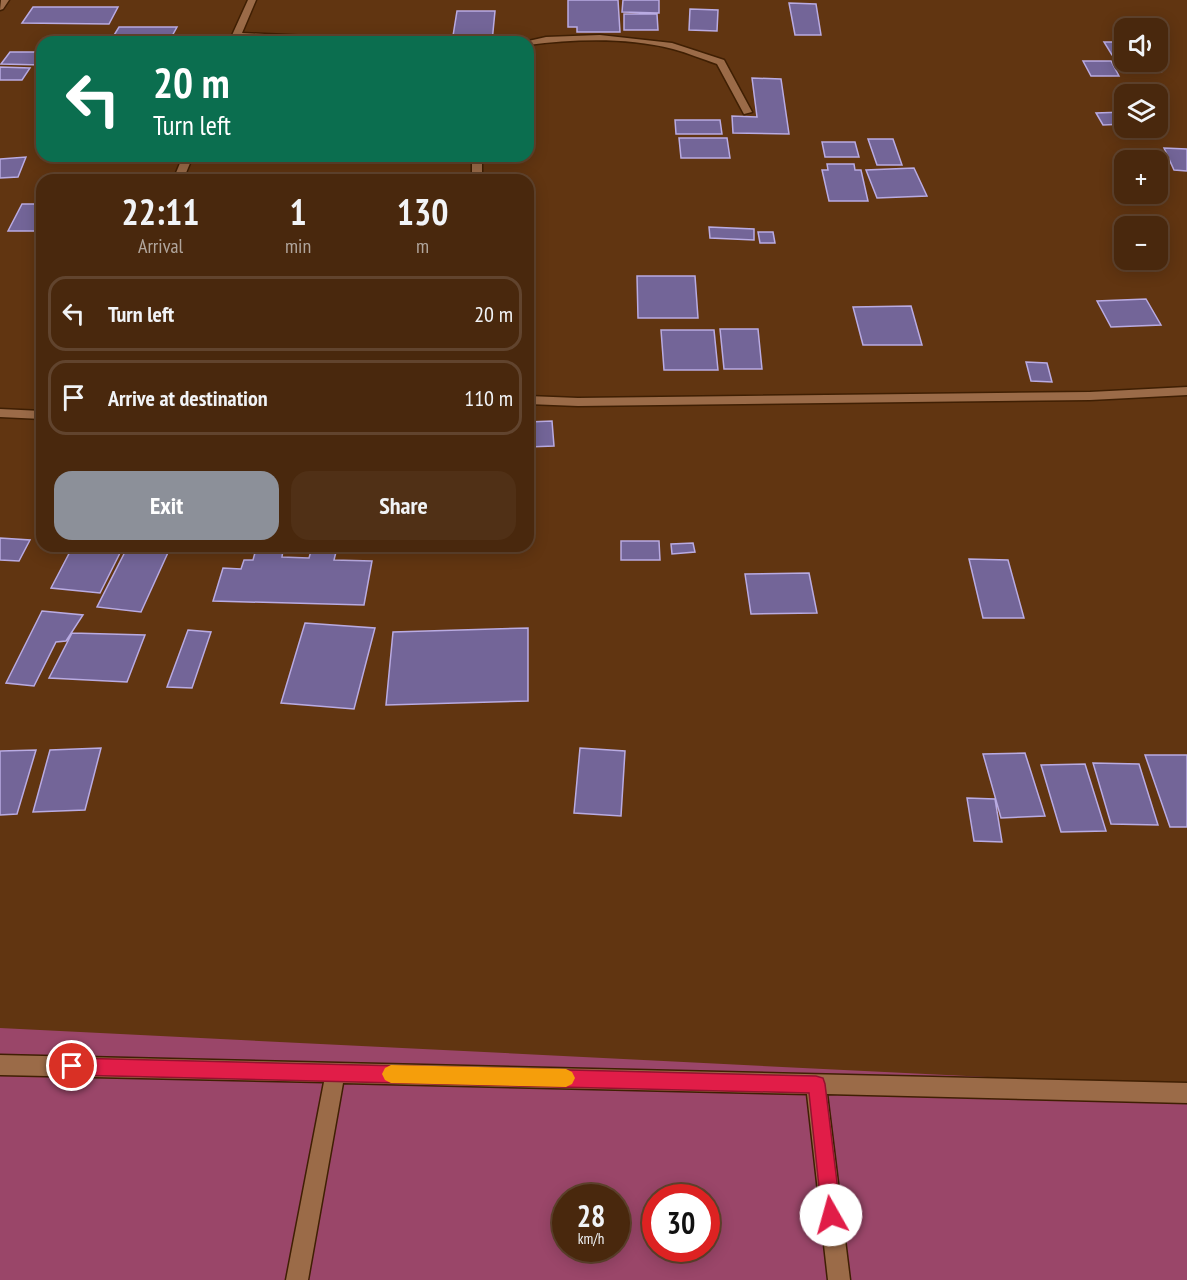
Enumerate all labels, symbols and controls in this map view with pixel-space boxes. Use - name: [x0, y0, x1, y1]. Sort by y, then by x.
- map controls: [1114, 18, 1168, 270]
- button: sound: [1114, 18, 1168, 72]
- text: 20 m: [153, 55, 230, 110]
- icon: left: [54, 60, 132, 138]
- button: layers: [1114, 84, 1168, 138]
- text: Turn left: [153, 108, 231, 142]
- button: +: [1114, 150, 1168, 204]
- text: 22:11: [122, 188, 199, 235]
- text: 1: [289, 188, 307, 235]
- text: 130: [397, 188, 448, 235]
- button: −: [1114, 216, 1168, 270]
- text: Arrival: [138, 233, 183, 259]
- text: min: [285, 233, 311, 259]
- text: m: [416, 233, 429, 259]
- icon: left: [57, 297, 90, 330]
- text: Turn left: [108, 300, 174, 328]
- text: 20 m: [474, 300, 513, 328]
- icon: arrive: [57, 381, 90, 414]
- text: Arrive at destination: [108, 384, 268, 412]
- text: 110 m: [464, 384, 513, 412]
- button: Exit: [54, 471, 279, 540]
- button: Share: [291, 471, 516, 540]
- pin: [46, 1040, 97, 1091]
- icon: arrive: [55, 1049, 88, 1082]
- position arrow: [799, 1183, 863, 1247]
- speed limit sign: 30: [642, 1184, 720, 1262]
- text: 28: [577, 1196, 605, 1235]
- text: km/h: [578, 1229, 604, 1248]

